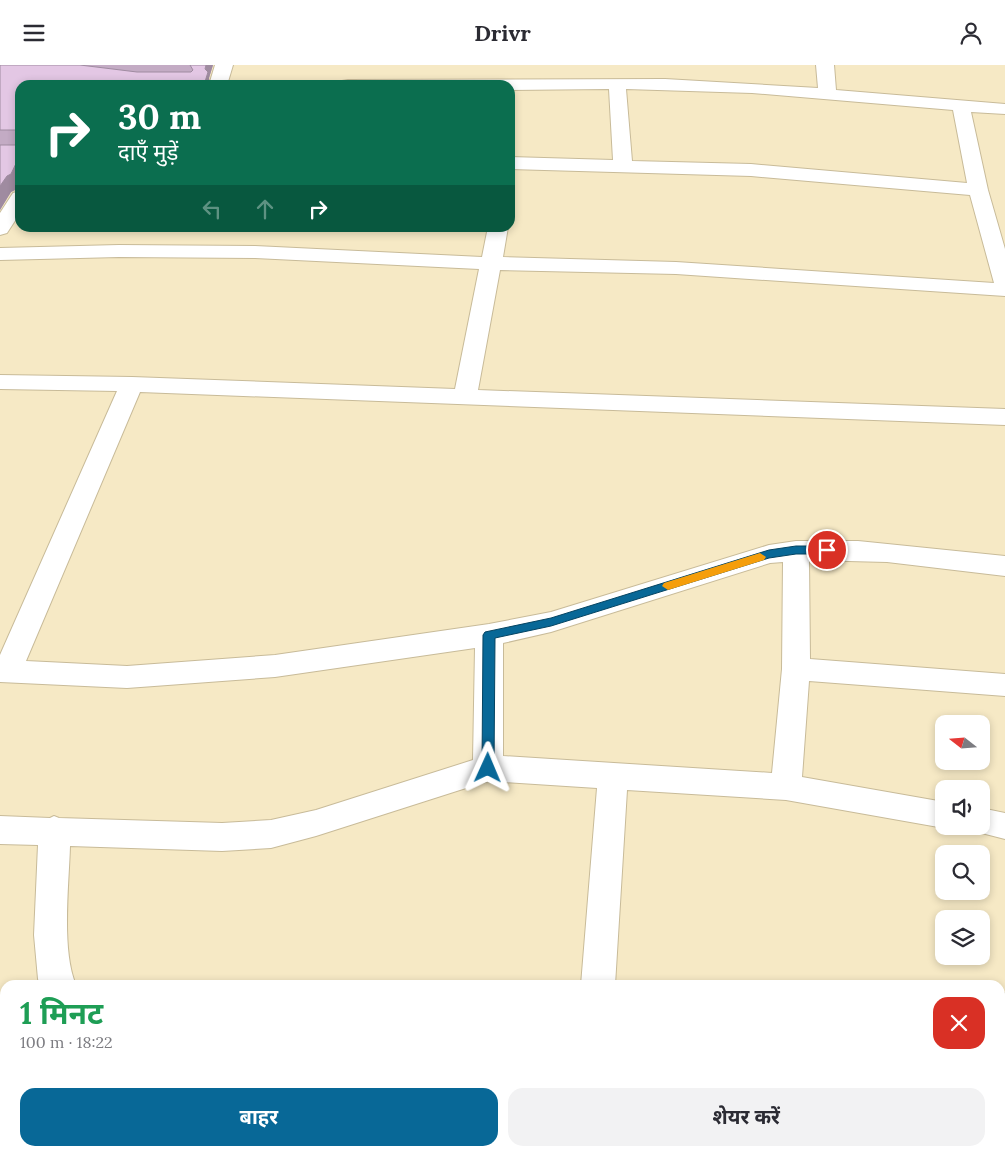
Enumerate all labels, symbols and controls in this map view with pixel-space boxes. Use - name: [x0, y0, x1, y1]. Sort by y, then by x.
- icon: menu: [20, 19, 48, 47]
- text: Drivr: [474, 19, 531, 47]
- icon: person: [957, 19, 985, 47]
- text: 30 m: [118, 94, 201, 139]
- icon: right: [35, 100, 100, 165]
- text: दाएँ मुड़ें: [118, 138, 178, 166]
- icon: left: [198, 195, 226, 223]
- icon: ahead: [251, 195, 279, 223]
- icon: right: [304, 195, 332, 223]
- pin: [806, 529, 848, 571]
- icon: arrive: [813, 536, 841, 564]
- north arrow: [935, 715, 990, 770]
- map controls: [935, 715, 990, 965]
- position arrow: [461, 741, 513, 793]
- button: sound: [935, 780, 990, 835]
- button: search: [935, 845, 990, 900]
- button: layers: [935, 910, 990, 965]
- text: 1 मिनट: [20, 994, 103, 1032]
- button: close: [933, 997, 985, 1049]
- text: 100 m · 18:22: [20, 1032, 113, 1052]
- button: बाहर: [20, 1088, 498, 1146]
- button: शेयर करें: [508, 1088, 985, 1146]

